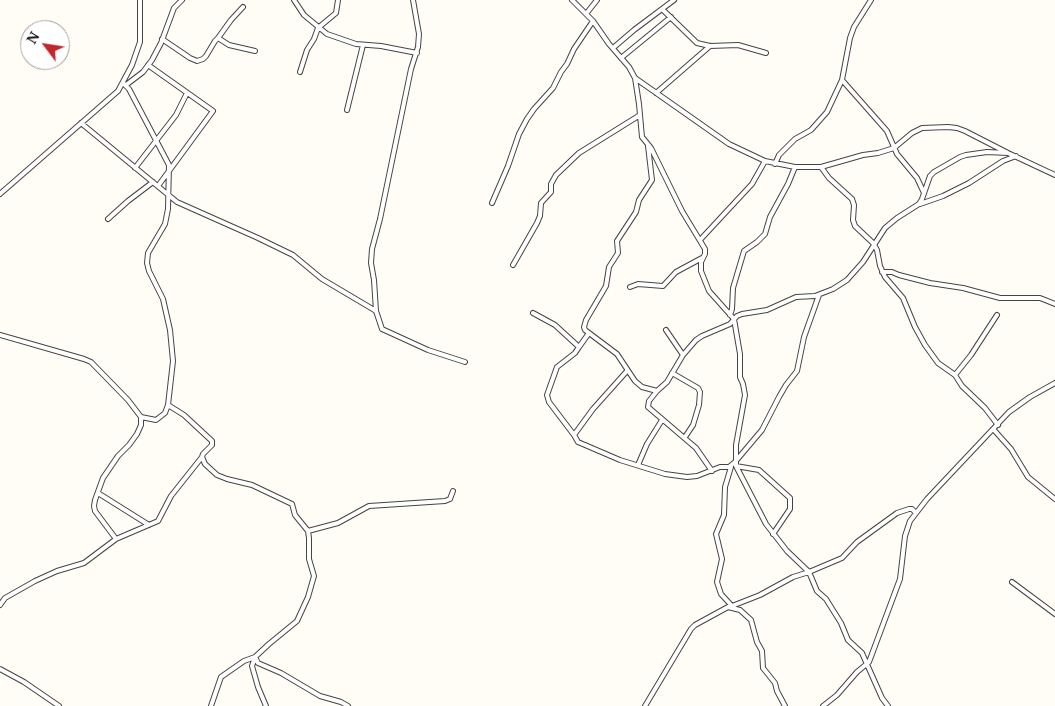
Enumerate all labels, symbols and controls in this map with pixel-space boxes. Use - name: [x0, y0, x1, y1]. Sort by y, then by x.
- north arrow: [20, 20, 70, 70]
- text: N: [22, 28, 44, 47]

